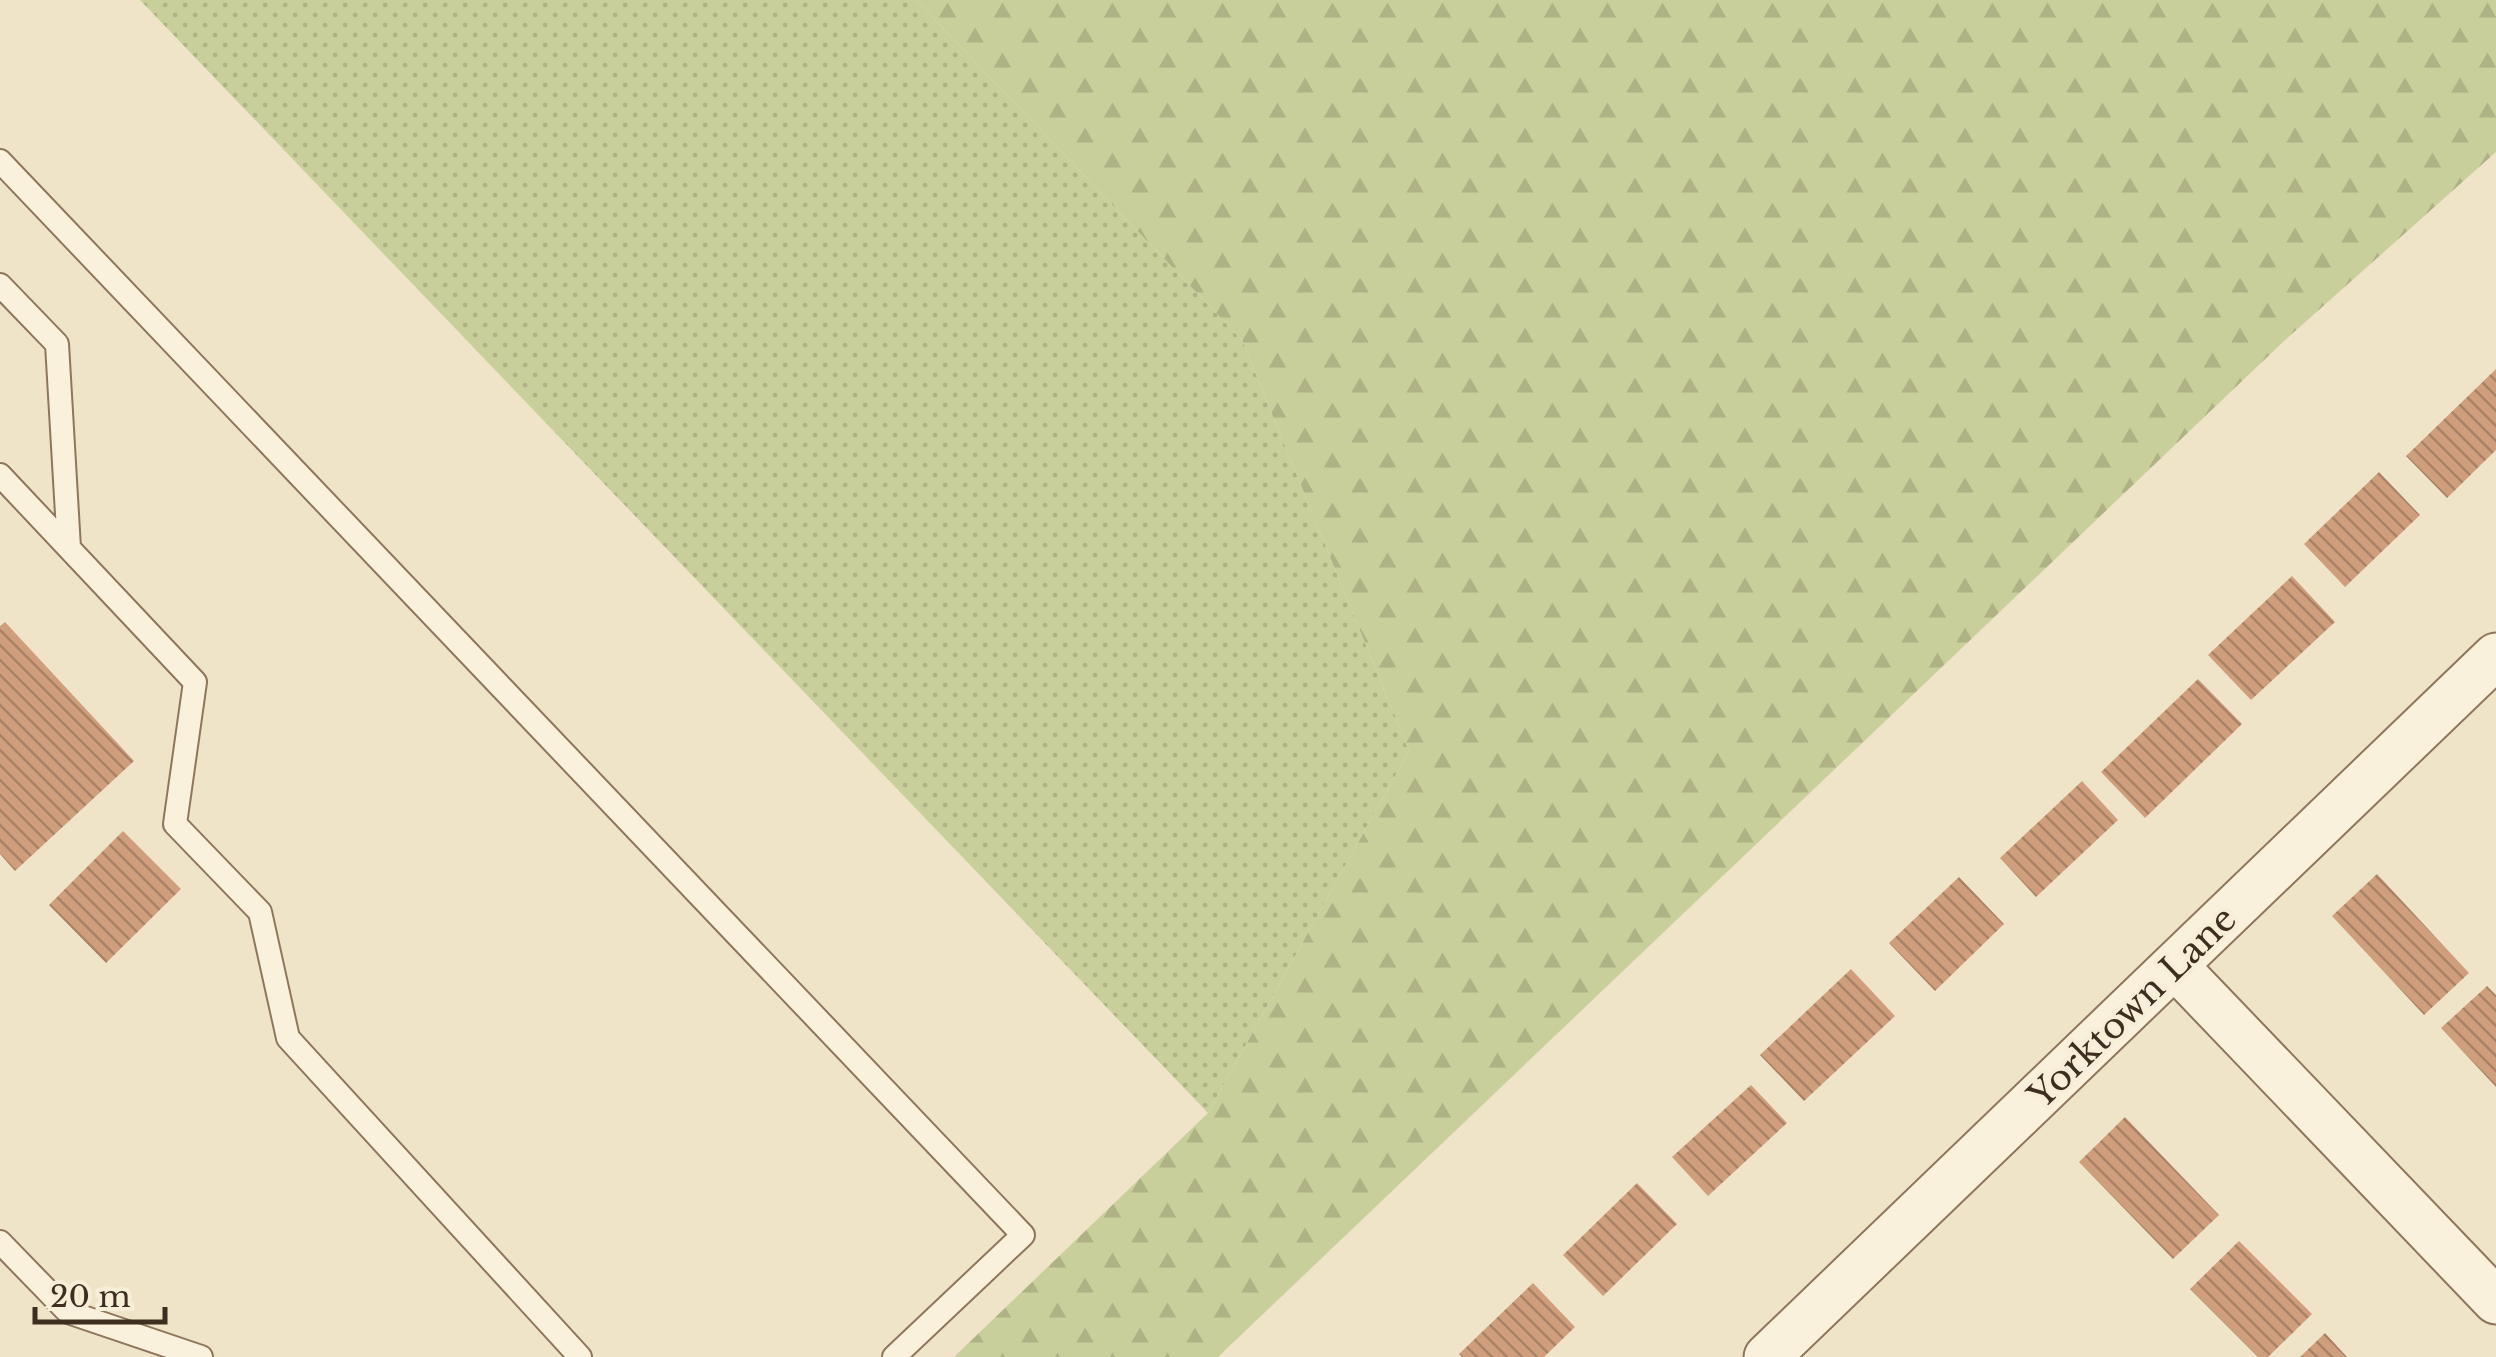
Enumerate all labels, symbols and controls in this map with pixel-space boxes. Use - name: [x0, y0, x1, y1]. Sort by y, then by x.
- street label: Yorktown Lane: [2019, 897, 2245, 1118]
- scale bar: [35, 1262, 165, 1324]
- text: 20 m: [50, 1278, 131, 1315]

